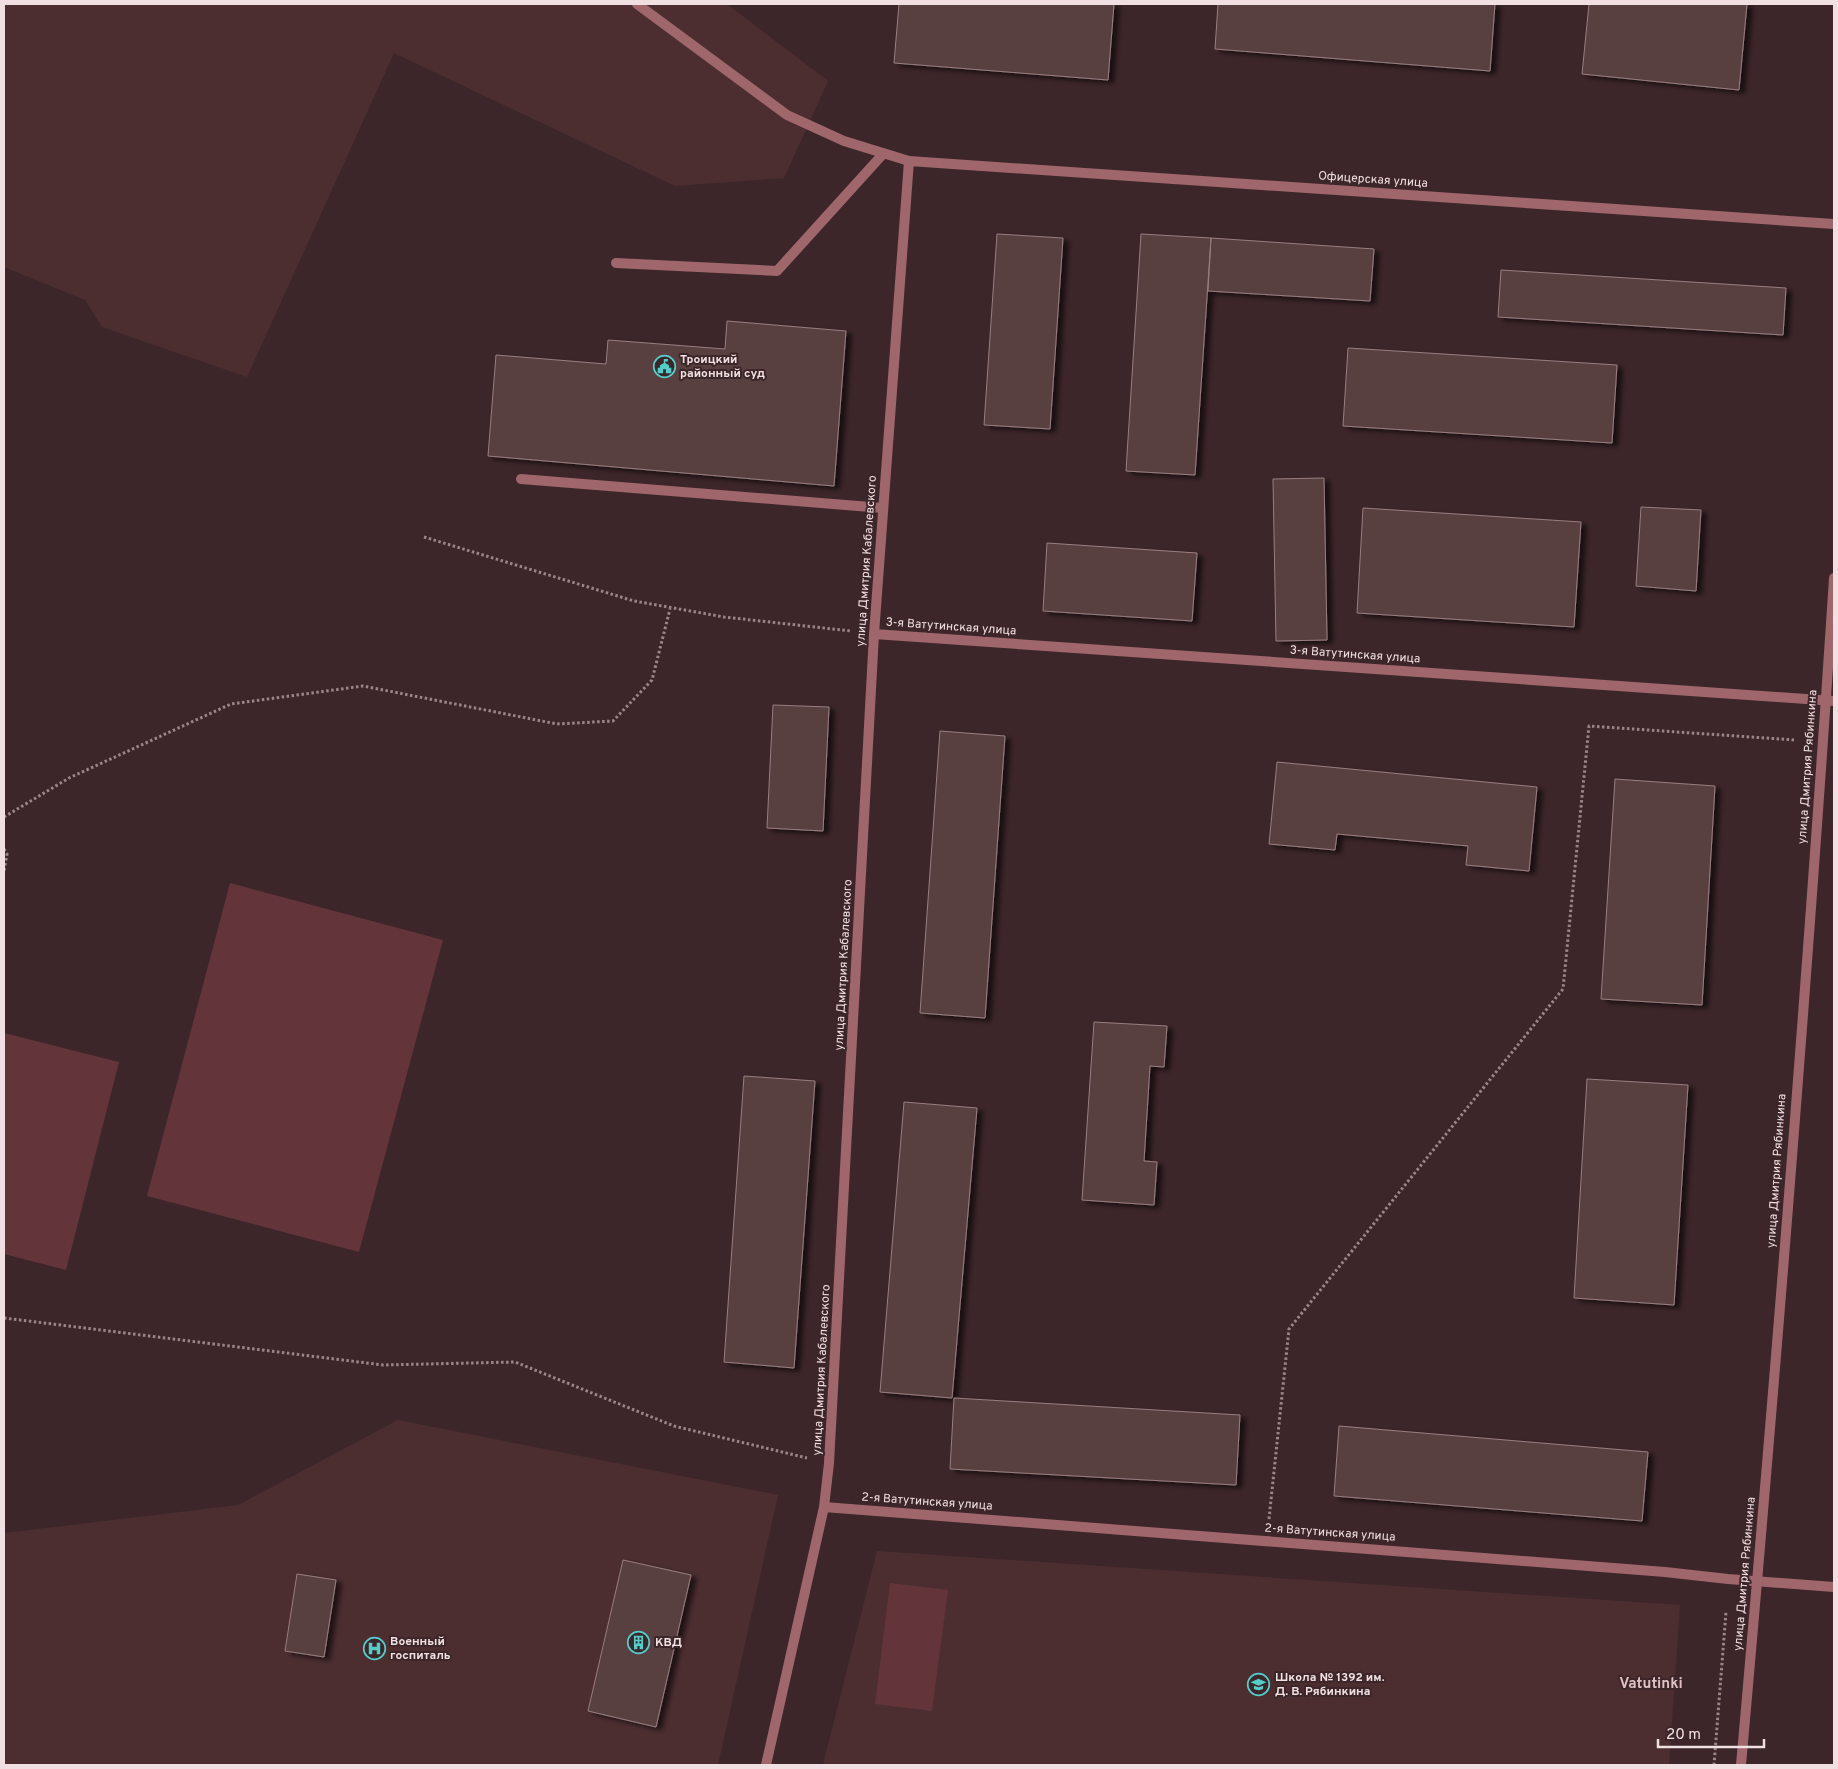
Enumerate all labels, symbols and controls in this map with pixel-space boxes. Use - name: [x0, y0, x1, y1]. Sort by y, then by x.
- street label: Офицерская улица: [1318, 168, 1428, 192]
- place label: Троицкий районный суд: [680, 352, 765, 382]
- public building icon: Троицкий районный суд: [652, 355, 676, 379]
- street label: улица Дмитрия Кабалевского: [853, 475, 881, 647]
- street label: 3-я Ватутинская улица: [885, 614, 1017, 640]
- street label: 3-я Ватутинская улица: [1289, 642, 1421, 668]
- street label: улица Дмитрия Рябинкина: [1795, 689, 1821, 845]
- street label: улица Дмитрия Кабалевского: [832, 879, 856, 1051]
- street label: улица Дмитрия Рябинкина: [1764, 1093, 1790, 1249]
- street label: улица Дмитрия Кабалевского: [810, 1284, 834, 1456]
- street label: 2-я Ватутинская улица: [861, 1489, 993, 1515]
- street label: улица Дмитрия Рябинкина: [1730, 1496, 1760, 1652]
- street label: 2-я Ватутинская улица: [1264, 1520, 1396, 1546]
- building icon: КВД: [627, 1631, 651, 1655]
- place label: Военный госпиталь: [390, 1634, 451, 1664]
- place label: КВД: [655, 1635, 682, 1651]
- hospital icon: Военный госпиталь: [362, 1637, 386, 1661]
- place label: Школа № 1392 им. Д. В. Рябинкина: [1275, 1670, 1385, 1700]
- school or university icon: Школа № 1392 им. Д. В. Рябинкина: [1247, 1673, 1271, 1697]
- district label: Vatutinki: [1619, 1675, 1683, 1694]
- scale bar: [1658, 1716, 1764, 1748]
- text: 20 m: [1666, 1726, 1701, 1745]

